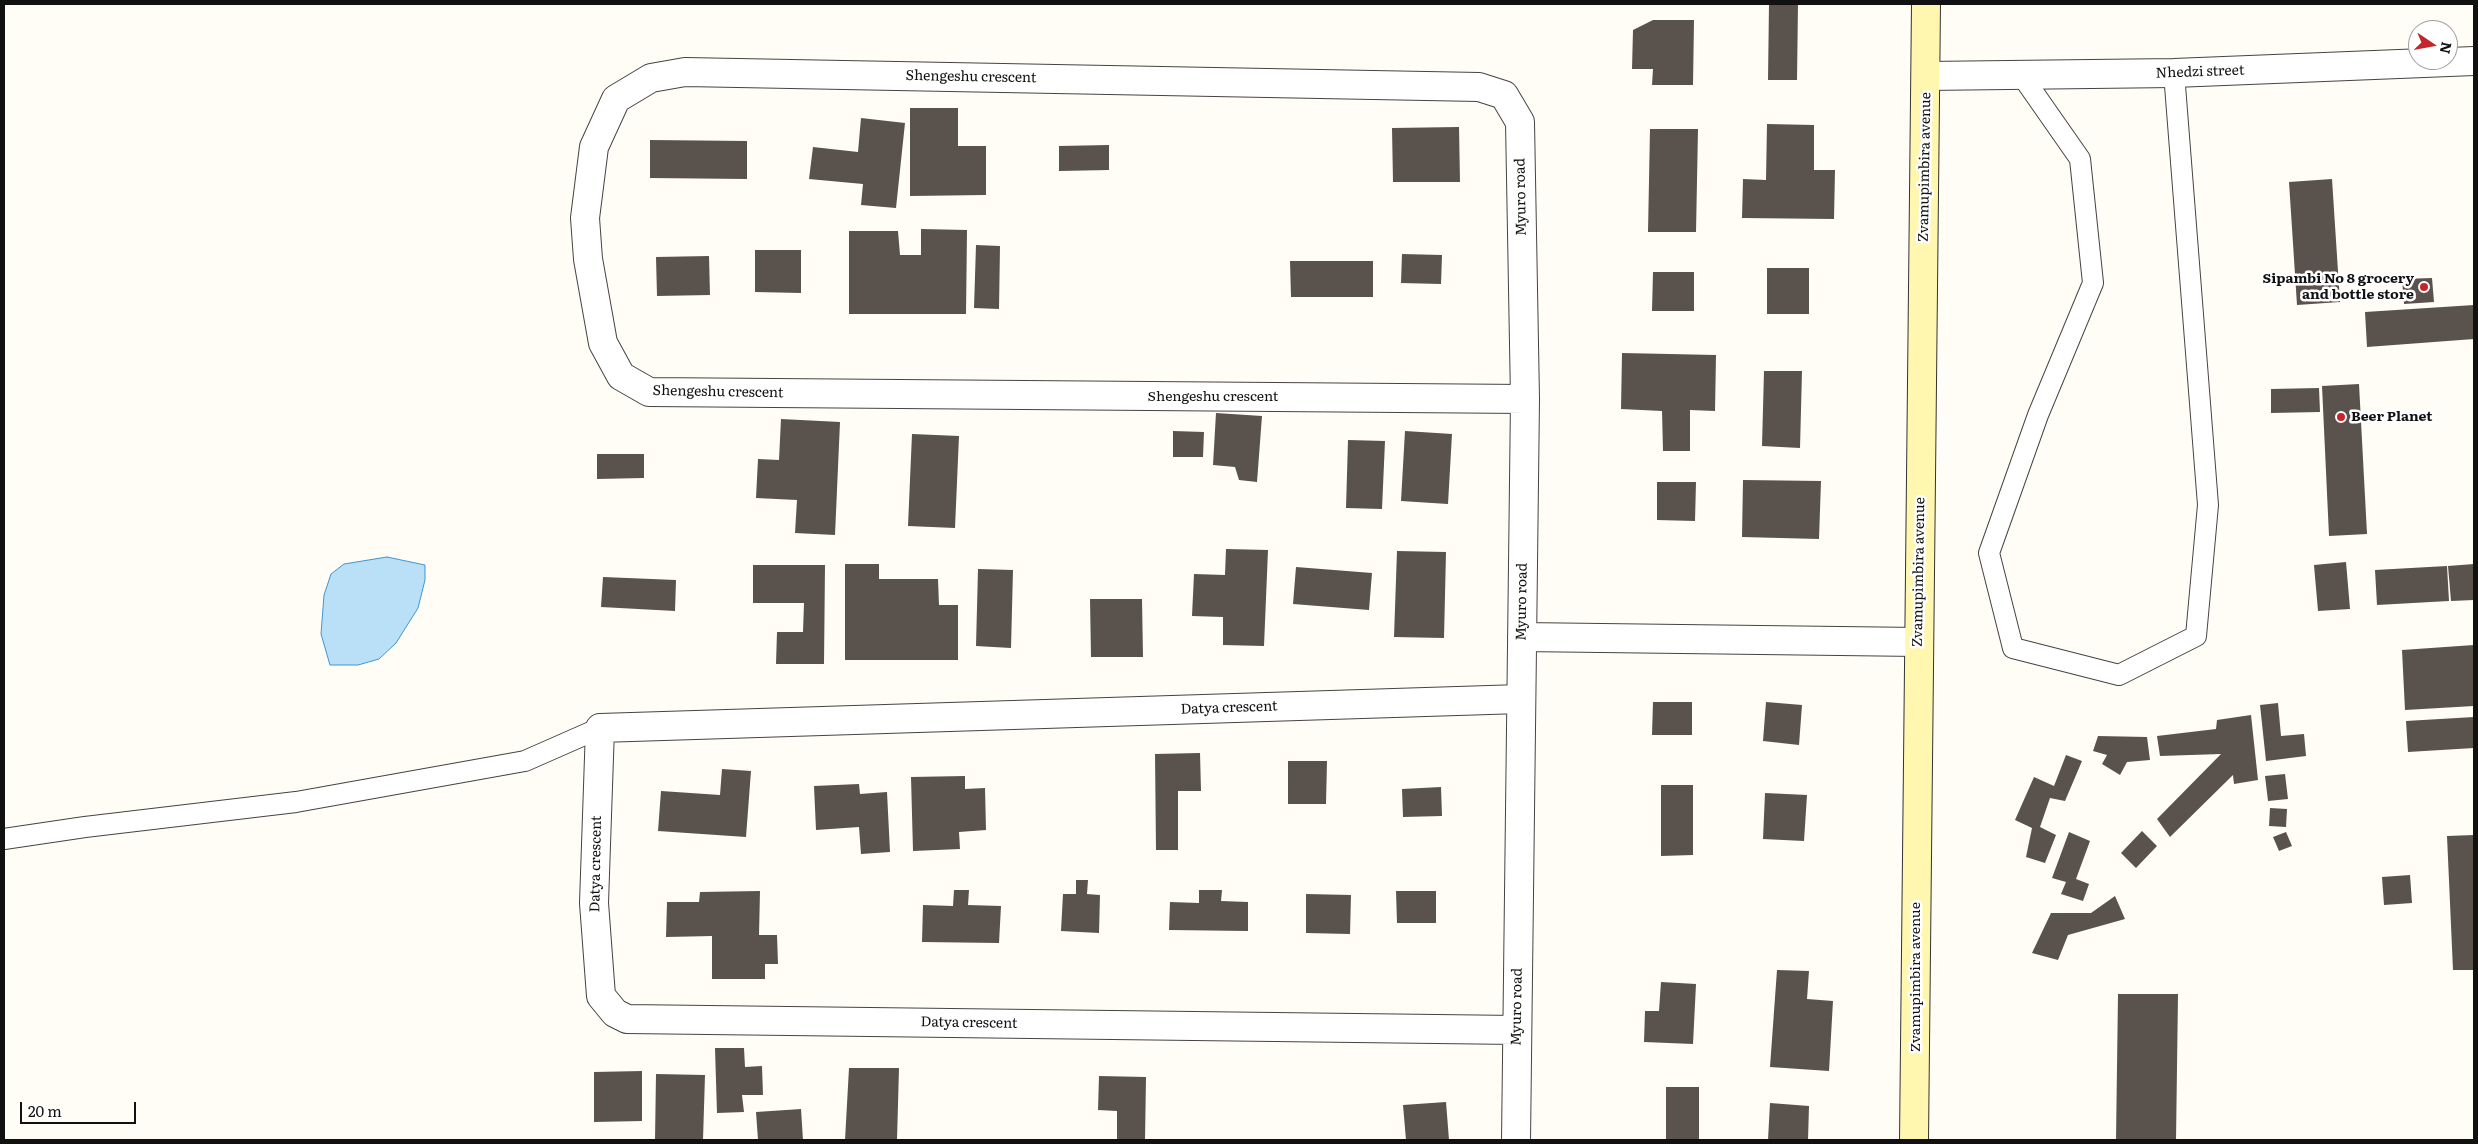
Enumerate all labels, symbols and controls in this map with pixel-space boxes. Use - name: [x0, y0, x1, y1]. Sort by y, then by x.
- north arrow: [2408, 20, 2458, 70]
- text: N: [2436, 40, 2458, 56]
- street label: Nhedzi street: [2155, 62, 2245, 82]
- street label: Shengeshu crescent: [905, 67, 1037, 87]
- street label: Zvamupimbira avenue: [1915, 92, 1935, 242]
- street label: Myuro road: [1512, 158, 1530, 236]
- place label: Sipambi No 8 grocery and bottle store: [2263, 271, 2414, 304]
- marker: Sipambi No 8 grocery and bottle store: [2418, 281, 2430, 293]
- street label: Shengeshu crescent: [652, 382, 784, 402]
- street label: Shengeshu crescent: [1148, 389, 1278, 405]
- place label: Beer Planet: [2351, 409, 2432, 425]
- marker: Beer Planet: [2335, 411, 2347, 423]
- street label: Zvamupimbira avenue: [1909, 497, 1929, 647]
- street label: Myuro road: [1513, 563, 1531, 641]
- street label: Datya crescent: [1180, 698, 1278, 718]
- street label: Datya crescent: [587, 815, 605, 913]
- street label: Zvamupimbira avenue: [1908, 902, 1924, 1052]
- street label: Myuro road: [1508, 968, 1526, 1046]
- street label: Datya crescent: [920, 1014, 1018, 1032]
- scale bar: [22, 1092, 139, 1124]
- text: 20 m: [28, 1099, 62, 1122]

